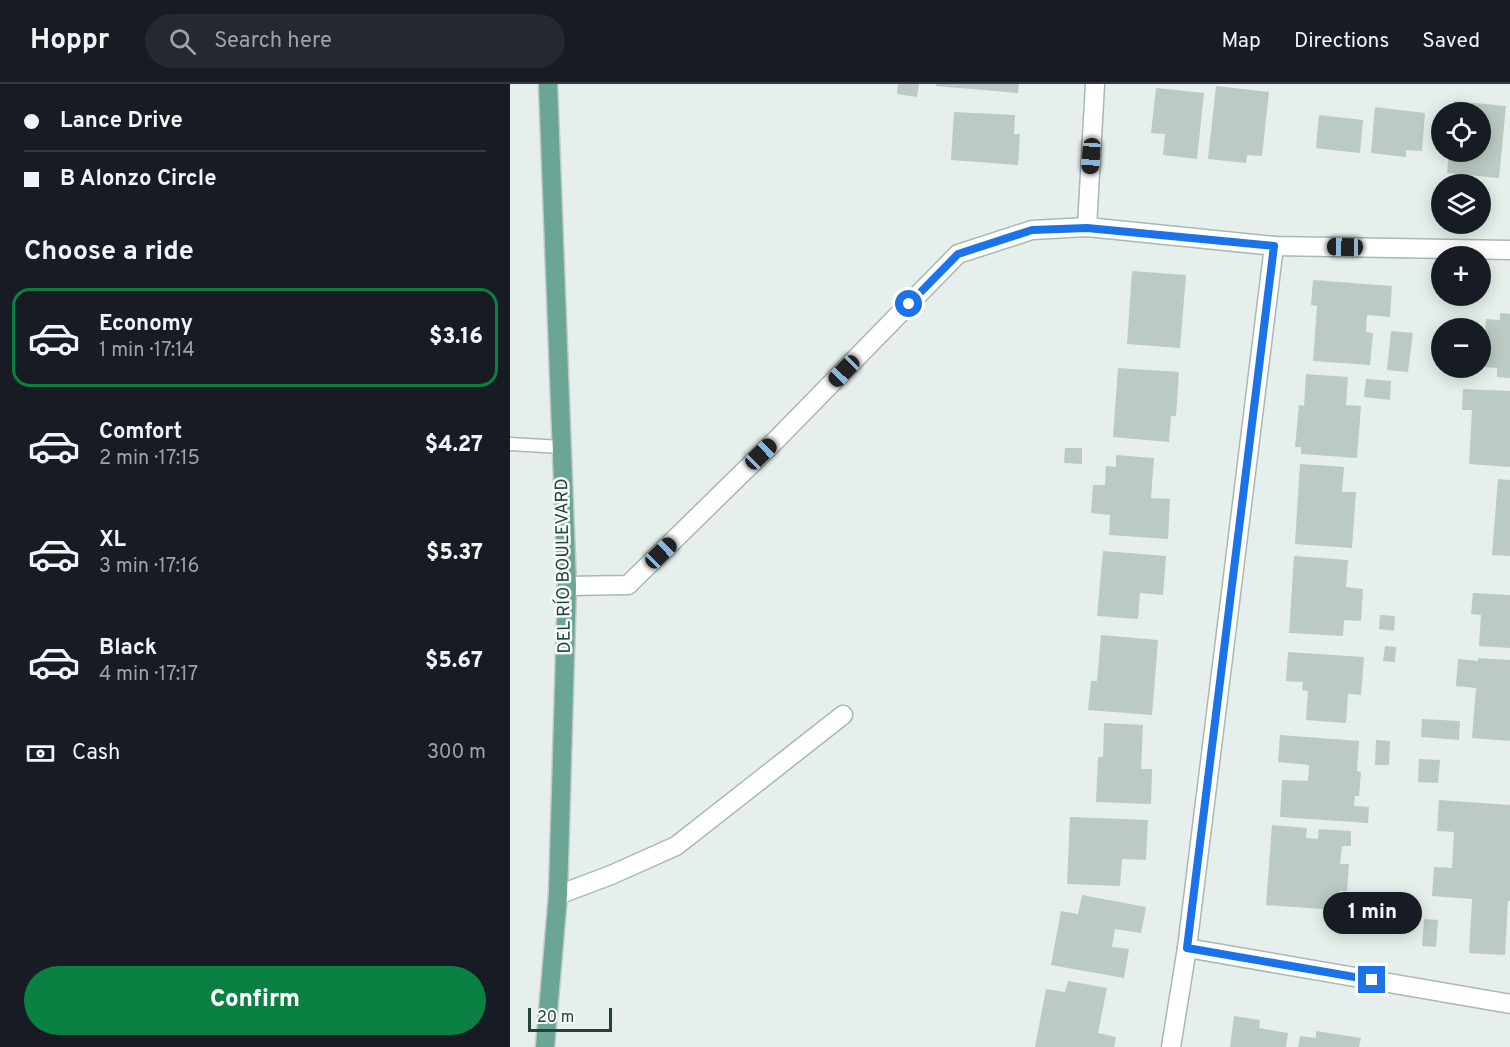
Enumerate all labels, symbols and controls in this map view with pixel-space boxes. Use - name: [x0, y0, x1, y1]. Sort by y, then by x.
- search box: [145, 14, 565, 68]
- text: Hoppr: [30, 23, 109, 59]
- icon: search: [166, 25, 199, 58]
- text: Search here: [214, 28, 332, 55]
- text: Map: [1221, 28, 1261, 55]
- text: Directions: [1294, 28, 1389, 55]
- text: Saved: [1422, 28, 1480, 55]
- map controls: [1431, 102, 1491, 378]
- button: locate: [1431, 102, 1491, 162]
- text: Lance Drive: [60, 108, 183, 135]
- car: [1081, 137, 1101, 175]
- text: B Alonzo Circle: [60, 166, 216, 193]
- button: layers: [1431, 174, 1491, 234]
- text: Choose a ride: [24, 235, 194, 269]
- car: [1327, 238, 1363, 256]
- button: +: [1431, 246, 1491, 306]
- route start: [895, 290, 922, 317]
- icon: car: [27, 311, 81, 365]
- text: Economy: [99, 311, 193, 338]
- button: −: [1431, 318, 1491, 378]
- text: $3.16: [429, 324, 483, 351]
- text: 1 min · 17:14: [99, 338, 195, 364]
- car: [825, 352, 863, 390]
- icon: car: [27, 419, 81, 473]
- text: Comfort: [99, 419, 182, 446]
- text: $4.27: [425, 432, 483, 459]
- car: [742, 435, 780, 473]
- text: 2 min · 17:15: [99, 446, 200, 472]
- street label: DEL RÍO BOULEVARD: [549, 478, 577, 654]
- icon: car: [27, 527, 81, 581]
- text: XL: [99, 527, 126, 554]
- car: [642, 534, 680, 572]
- text: $5.37: [426, 540, 483, 567]
- text: 3 min · 17:16: [99, 554, 199, 580]
- icon: car: [27, 635, 81, 689]
- text: Black: [99, 635, 157, 662]
- text: $5.67: [425, 648, 483, 675]
- text: 4 min · 17:17: [99, 662, 198, 688]
- icon: cash: [24, 737, 57, 770]
- text: Cash: [72, 740, 121, 767]
- text: 300 m: [427, 740, 486, 766]
- callout: 1 min: [1322, 893, 1422, 935]
- text: 1 min: [1348, 900, 1397, 926]
- button: Confirm: [24, 966, 486, 1035]
- route end: [1358, 966, 1385, 993]
- scale bar: [528, 1005, 612, 1032]
- text: 20 m: [537, 1008, 574, 1028]

